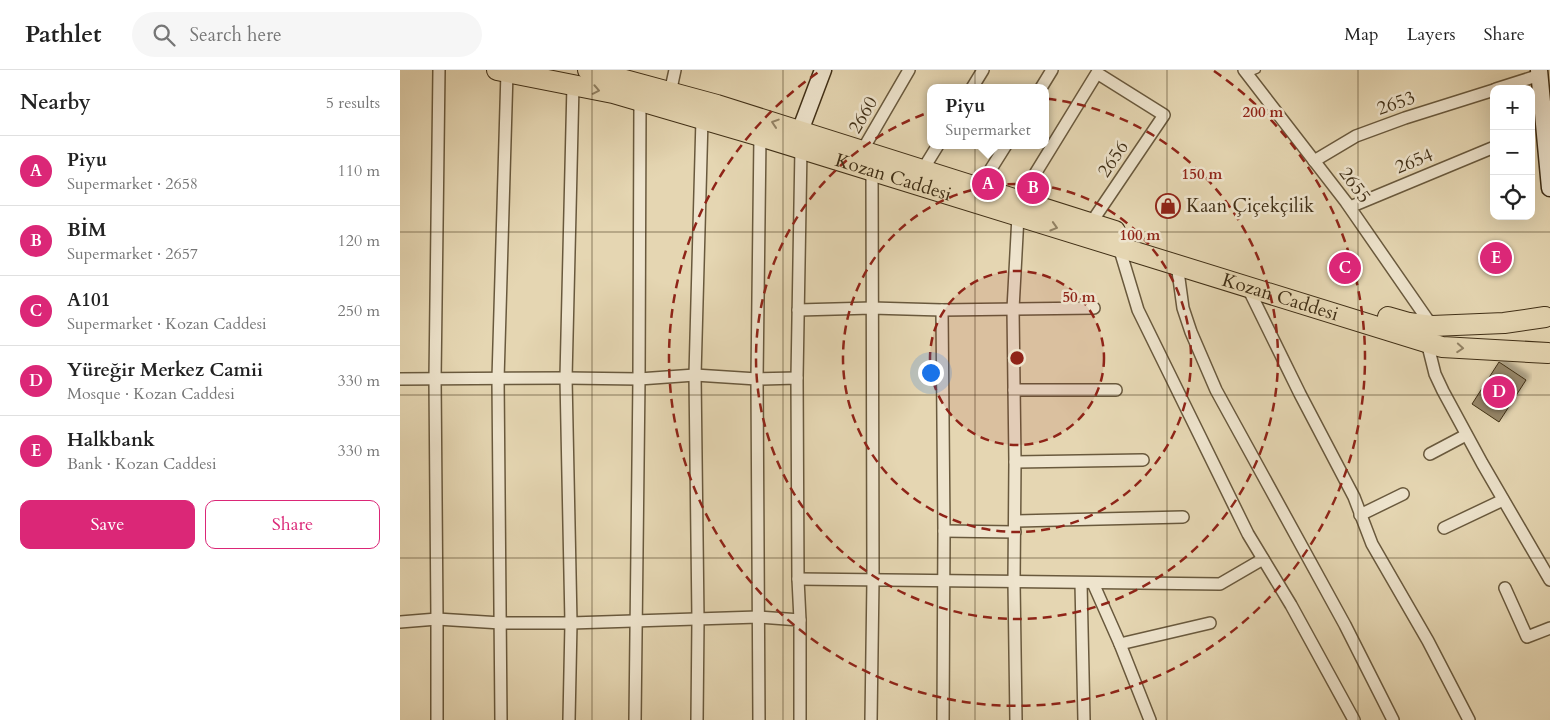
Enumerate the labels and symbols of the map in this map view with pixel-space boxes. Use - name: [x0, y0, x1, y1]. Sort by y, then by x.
- one-way arrow: [592, 84, 601, 94]
- street label: 2653: [1373, 84, 1419, 122]
- street label: 2660: [842, 91, 884, 138]
- text: 200 m: [1243, 102, 1284, 122]
- one-way arrow: [771, 119, 780, 129]
- street label: 2656: [1091, 136, 1135, 182]
- street label: 2654: [1391, 142, 1437, 180]
- street label: Kozan Caddesi: [832, 147, 955, 207]
- street label: 2655: [1333, 162, 1377, 208]
- text: 150 m: [1182, 164, 1223, 184]
- pin: A: [972, 165, 1004, 203]
- pin: B: [1017, 169, 1049, 207]
- shop icon: Kaan Çiçekçilik: [1155, 193, 1181, 219]
- place label: Kaan Çiçekçilik: [1186, 193, 1315, 219]
- one-way arrow: [1049, 221, 1057, 231]
- text: 100 m: [1120, 225, 1161, 245]
- pin: E: [1480, 239, 1512, 277]
- pin: C: [1329, 249, 1361, 287]
- street label: Kozan Caddesi: [1219, 267, 1342, 327]
- text: 50 m: [1062, 287, 1096, 307]
- one-way arrow: [1457, 343, 1465, 354]
- centre of rings: [1008, 349, 1026, 367]
- your location: [918, 360, 944, 386]
- pin: D: [1483, 373, 1515, 411]

